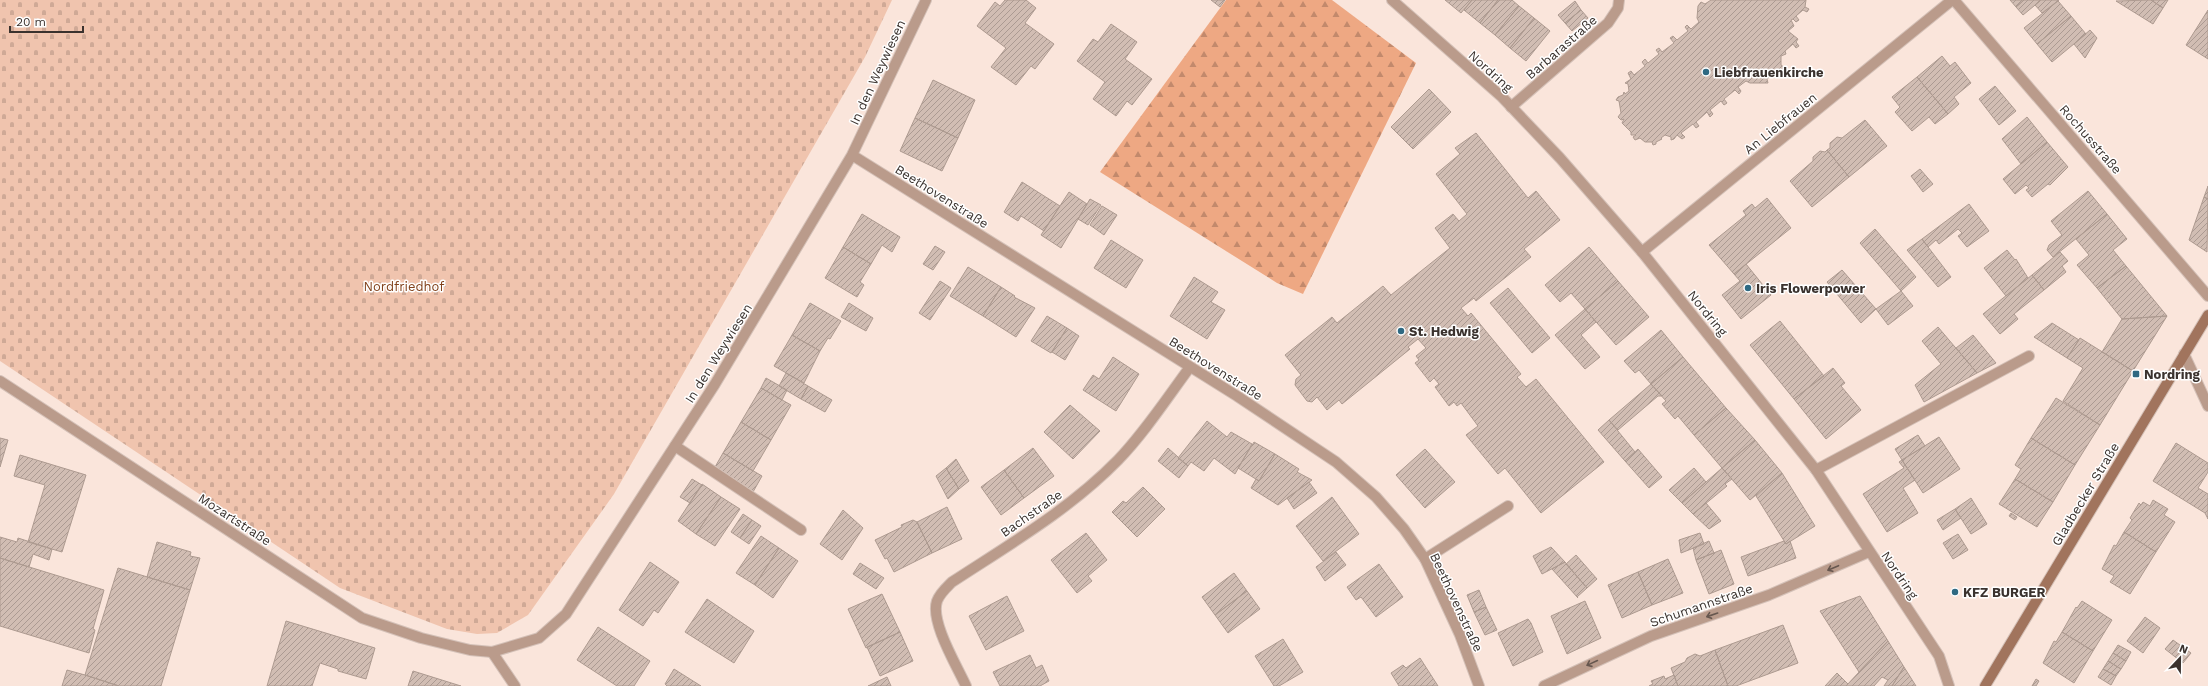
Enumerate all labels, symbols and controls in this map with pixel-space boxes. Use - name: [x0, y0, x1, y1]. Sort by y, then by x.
- scale bar: [10, 8, 83, 34]
- street label: Barbarastraße: [1523, 12, 1600, 82]
- text: 20 m: [16, 15, 46, 29]
- street label: In den Weywiesen: [847, 17, 908, 127]
- street label: Nordring: [1466, 48, 1516, 95]
- place label: Liebfrauenkirche: [1714, 65, 1824, 80]
- marker: Liebfrauenkirche: [1701, 67, 1711, 77]
- street label: An Liebfrauen: [1741, 90, 1820, 157]
- street label: Rochusstraße: [2057, 102, 2125, 177]
- street label: Beethovenstraße: [892, 162, 991, 231]
- park label: Nordfriedhof: [364, 279, 444, 294]
- place label: Iris Flowerpower: [1756, 281, 1865, 296]
- marker: Iris Flowerpower: [1743, 283, 1753, 293]
- street label: Nordring: [1685, 288, 1731, 339]
- street label: In den Weywiesen: [682, 301, 755, 406]
- place label: St. Hedwig: [1409, 324, 1479, 339]
- marker: St. Hedwig: [1396, 326, 1406, 336]
- street label: Beethovenstraße: [1166, 334, 1265, 403]
- place label: Nordring: [2144, 367, 2200, 382]
- marker: Nordring: [2131, 369, 2141, 379]
- street label: Gladbecker Straße: [2049, 440, 2122, 549]
- street label: Bachstraße: [998, 487, 1065, 540]
- street label: Mozartstraße: [196, 490, 274, 548]
- street label: Nordring: [1878, 549, 1921, 602]
- street label: Beethovenstraße: [1427, 550, 1486, 654]
- one-way arrow: [1828, 564, 1840, 572]
- street label: Schumannstraße: [1648, 581, 1755, 630]
- place label: KFZ BURGER: [1963, 585, 2046, 600]
- marker: KFZ BURGER: [1950, 587, 1960, 597]
- one-way arrow: [1707, 611, 1719, 619]
- north arrow: [2160, 638, 2200, 678]
- text: N: [2177, 642, 2190, 657]
- one-way arrow: [1586, 660, 1598, 667]

